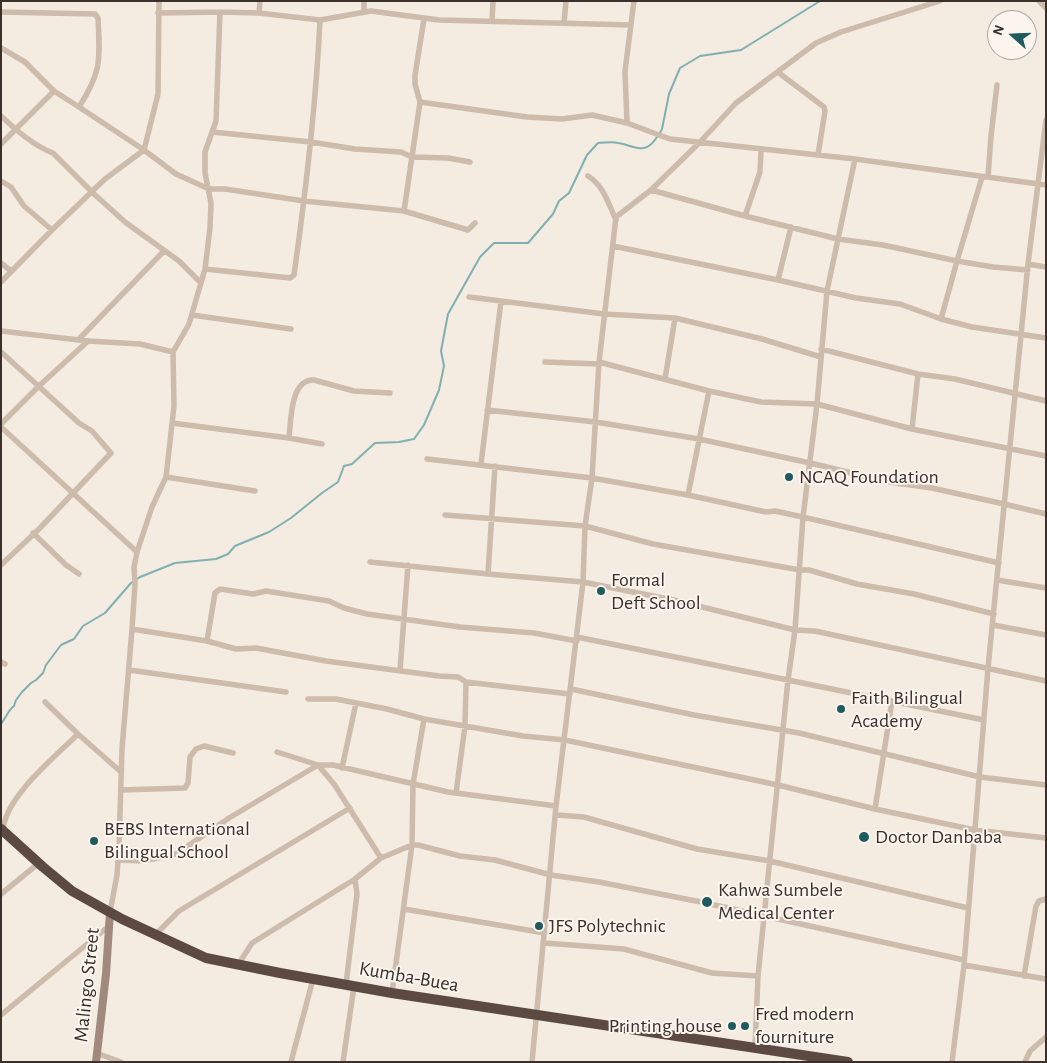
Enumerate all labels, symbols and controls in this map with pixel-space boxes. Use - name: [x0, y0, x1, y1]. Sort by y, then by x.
- north arrow: [987, 10, 1037, 60]
- text: N: [991, 23, 1007, 37]
- place label: NCAQ Foundation: [799, 465, 939, 489]
- marker: NCAQ Foundation: [783, 471, 795, 483]
- place label: Formal Deft School: [611, 568, 701, 615]
- marker: Formal Deft School: [595, 585, 607, 597]
- place label: Faith Bilingual Academy: [851, 686, 963, 733]
- marker: Faith Bilingual Academy: [835, 703, 847, 715]
- place label: BEBS International Bilingual School: [104, 817, 250, 864]
- place label: Doctor Danbaba: [875, 825, 1002, 849]
- marker: Doctor Danbaba: [857, 830, 871, 844]
- marker: BEBS International Bilingual School: [88, 835, 100, 847]
- place label: Kahwa Sumbele Medical Center: [718, 878, 843, 925]
- marker: Kahwa Sumbele Medical Center: [700, 895, 714, 909]
- place label: JFS Polytechnic: [549, 914, 666, 938]
- marker: JFS Polytechnic: [533, 920, 545, 932]
- street label: Malingo Street: [69, 927, 105, 1043]
- street label: Kumba-Buea: [357, 956, 461, 998]
- place label: Fred modern fourniture: [755, 1002, 854, 1049]
- place label: Printing house: [609, 1014, 722, 1038]
- marker: Printing house: [726, 1020, 738, 1032]
- marker: Fred modern fourniture: [739, 1020, 751, 1032]

